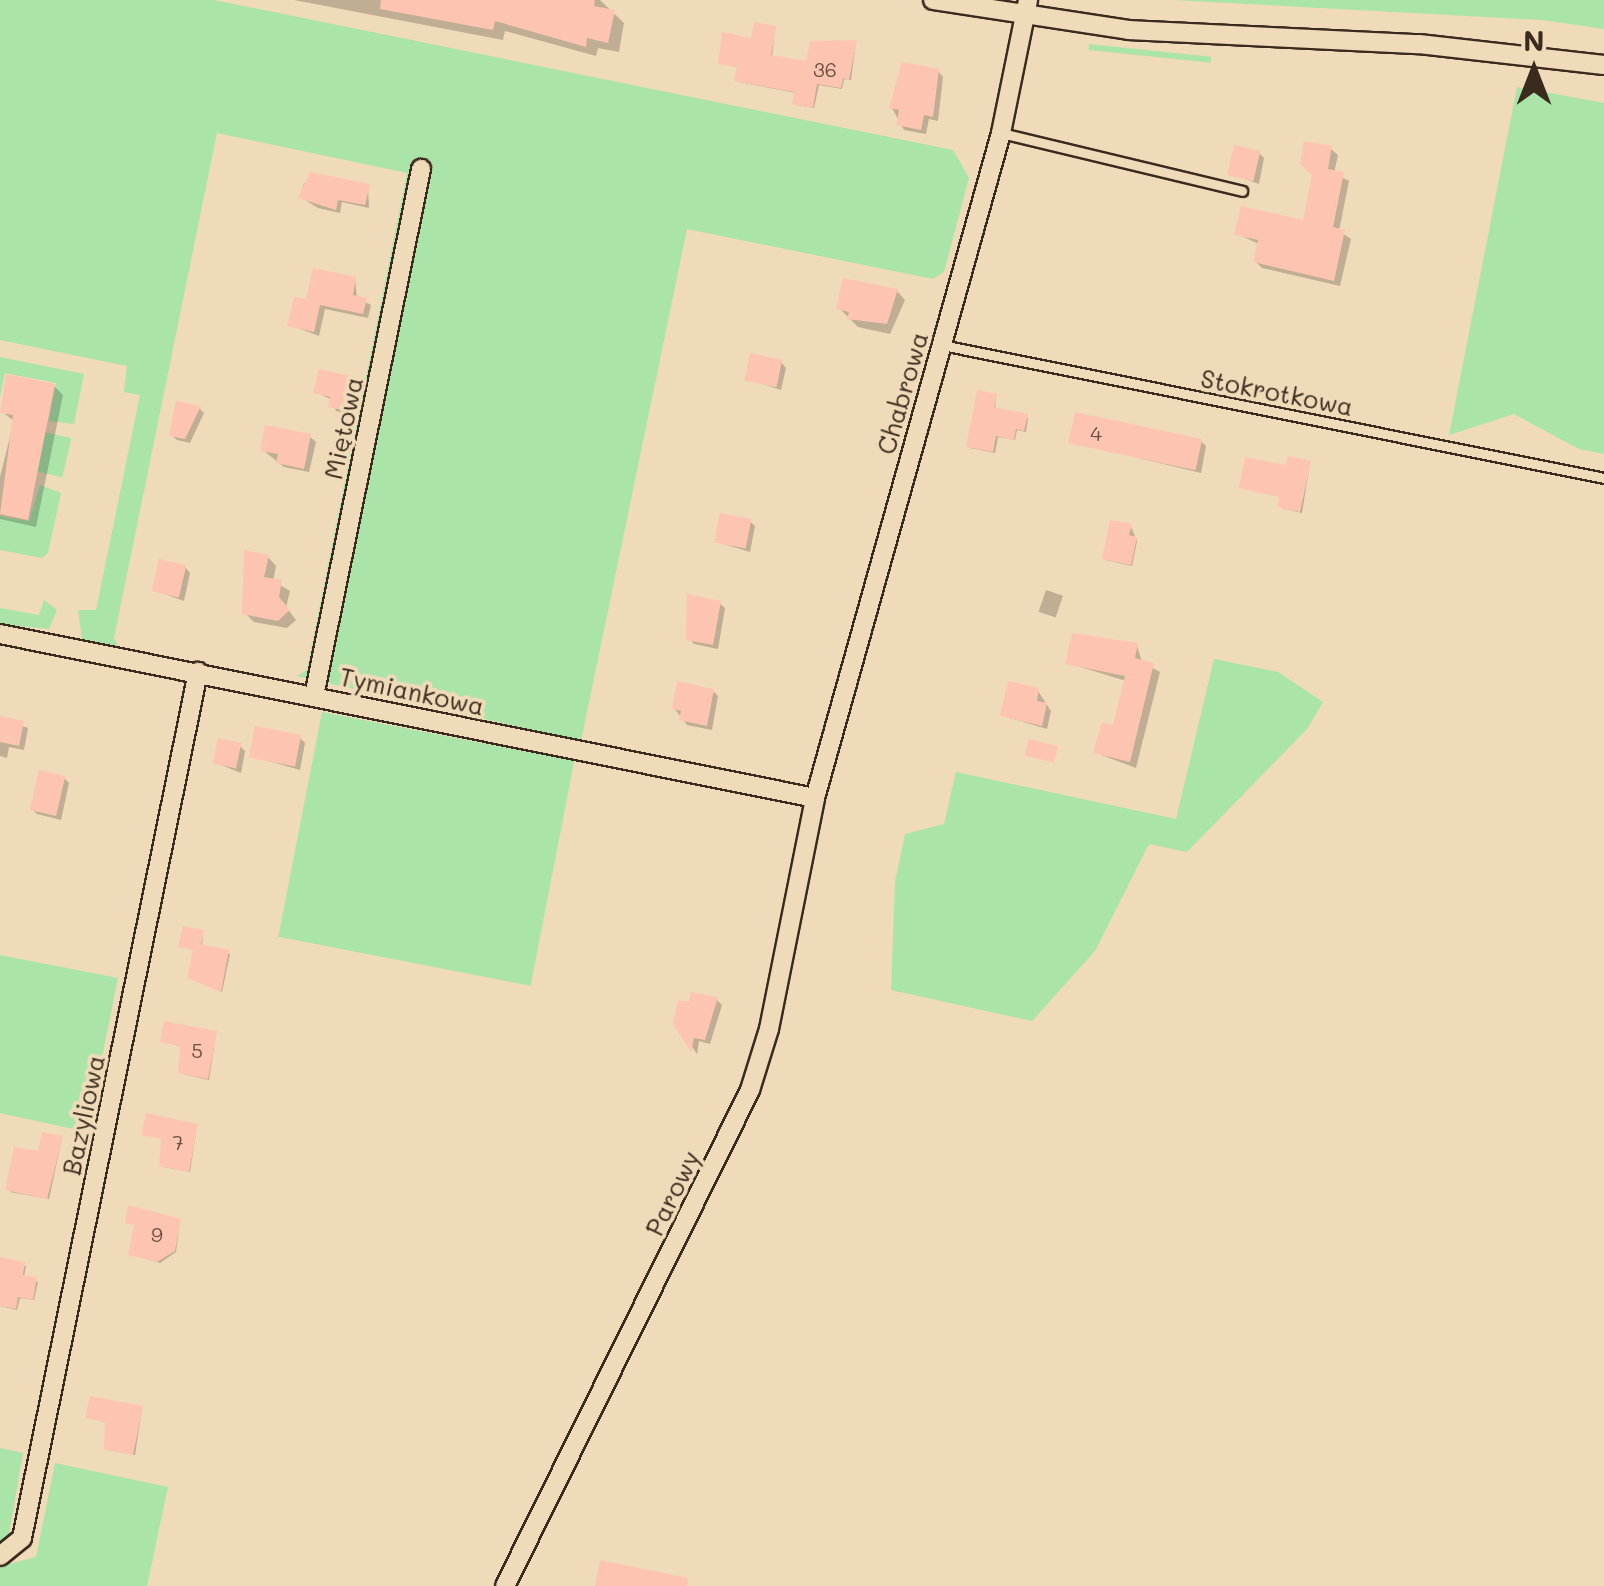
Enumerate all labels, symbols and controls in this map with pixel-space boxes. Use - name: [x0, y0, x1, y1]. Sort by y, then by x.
- north arrow: [1484, 20, 1584, 120]
- text: N: [1523, 22, 1545, 58]
- house number: 36: [813, 57, 837, 81]
- street label: Chabrowa: [870, 328, 934, 458]
- street label: Stokrotkowa: [1198, 363, 1356, 421]
- street label: Miętowa: [318, 374, 368, 482]
- house number: 4: [1090, 421, 1102, 445]
- street label: Tymiankowa: [337, 661, 487, 721]
- house number: 5: [191, 1038, 203, 1062]
- street label: Bazyliowa: [56, 1052, 110, 1178]
- house number: 7: [172, 1130, 184, 1154]
- street label: Parowy: [639, 1146, 705, 1240]
- house number: 9: [151, 1222, 163, 1246]

